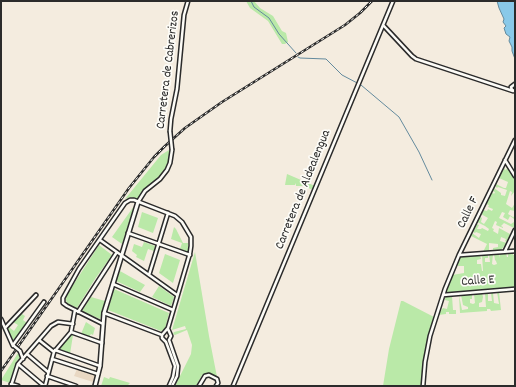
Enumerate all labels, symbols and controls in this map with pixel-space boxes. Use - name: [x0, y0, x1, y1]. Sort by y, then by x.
- street label: Carretera de Cabrerizos: [154, 10, 184, 130]
- street label: Carretera de Aldealengua: [273, 128, 335, 252]
- street label: Calle F: [455, 195, 483, 231]
- street label: Calle E: [461, 273, 495, 291]

